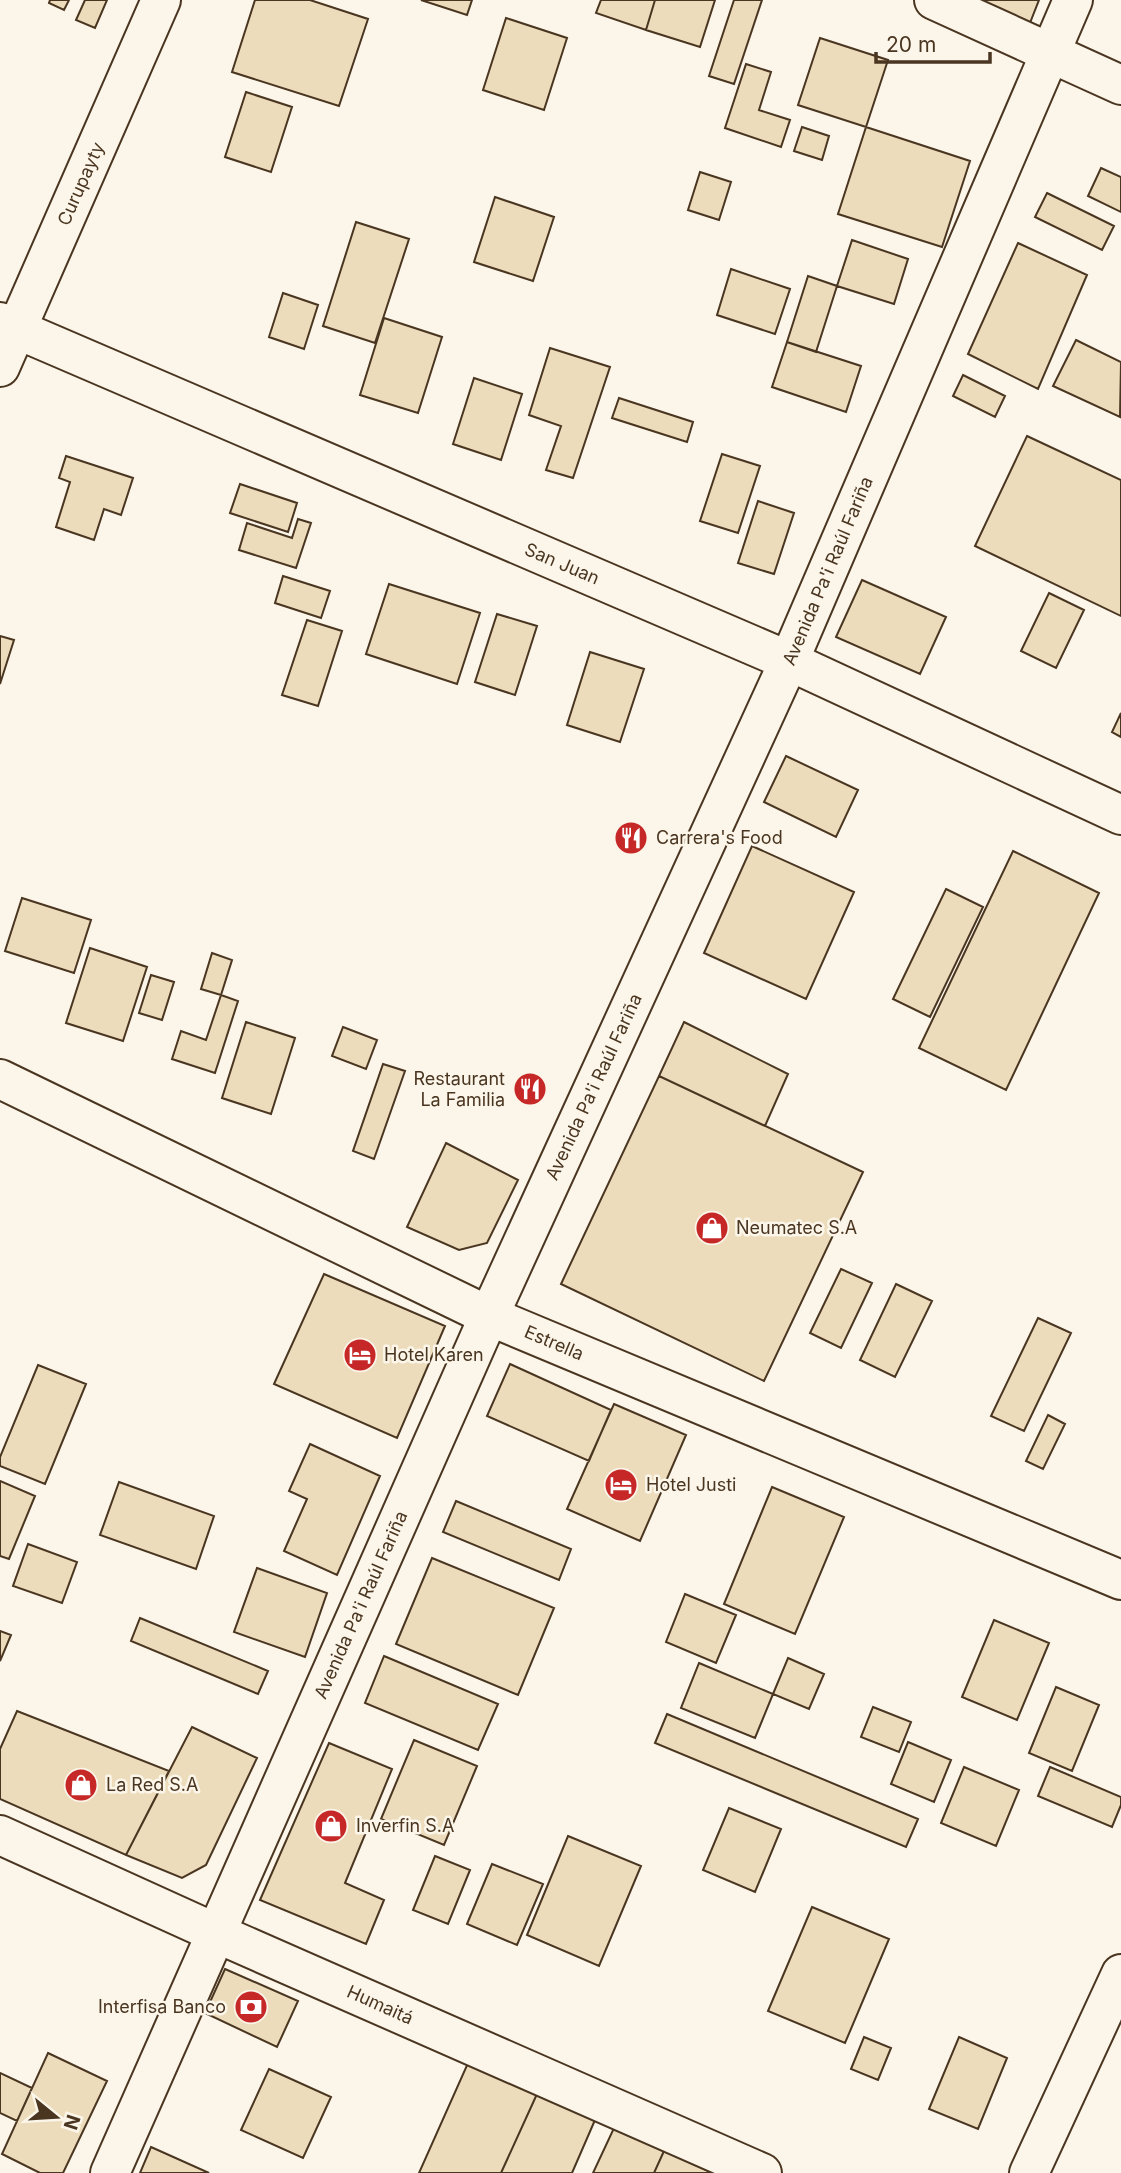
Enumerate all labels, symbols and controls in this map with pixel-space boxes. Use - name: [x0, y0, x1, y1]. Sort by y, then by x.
- scale bar: [876, 21, 990, 65]
- text: 20 m: [886, 32, 936, 57]
- street label: Curupayty: [53, 139, 108, 229]
- street label: Avenida Pa'i Raúl Fariña: [778, 473, 877, 668]
- street label: San Juan: [522, 538, 603, 589]
- restaurant icon: Carrera's Food: [612, 819, 650, 857]
- place label: Carrera's Food: [656, 827, 783, 848]
- street label: Avenida Pa'i Raúl Fariña: [541, 990, 646, 1183]
- place label: Restaurant La Familia: [414, 1068, 505, 1110]
- restaurant icon: Restaurant La Familia: [511, 1070, 549, 1108]
- shop icon: Neumatec S.A: [693, 1209, 731, 1247]
- place label: Neumatec S.A: [736, 1217, 857, 1238]
- street label: Estrella: [522, 1321, 587, 1364]
- hotel icon: Hotel Karen: [341, 1336, 379, 1374]
- place label: Hotel Karen: [384, 1344, 484, 1365]
- hotel icon: Hotel Justi: [602, 1466, 640, 1504]
- place label: Hotel Justi: [646, 1474, 736, 1495]
- street label: Avenida Pa'i Raúl Fariña: [310, 1508, 411, 1702]
- shop icon: La Red S.A: [62, 1766, 100, 1804]
- place label: La Red S.A: [106, 1774, 198, 1795]
- shop icon: Inverfin S.A: [312, 1807, 350, 1845]
- place label: Inverfin S.A: [356, 1815, 454, 1836]
- street label: Humaitá: [344, 1981, 417, 2028]
- bank icon: Interfisa Banco: [232, 1988, 270, 2026]
- place label: Interfisa Banco: [98, 1996, 226, 2017]
- north arrow: [21, 2082, 91, 2152]
- text: N: [59, 2112, 85, 2133]

